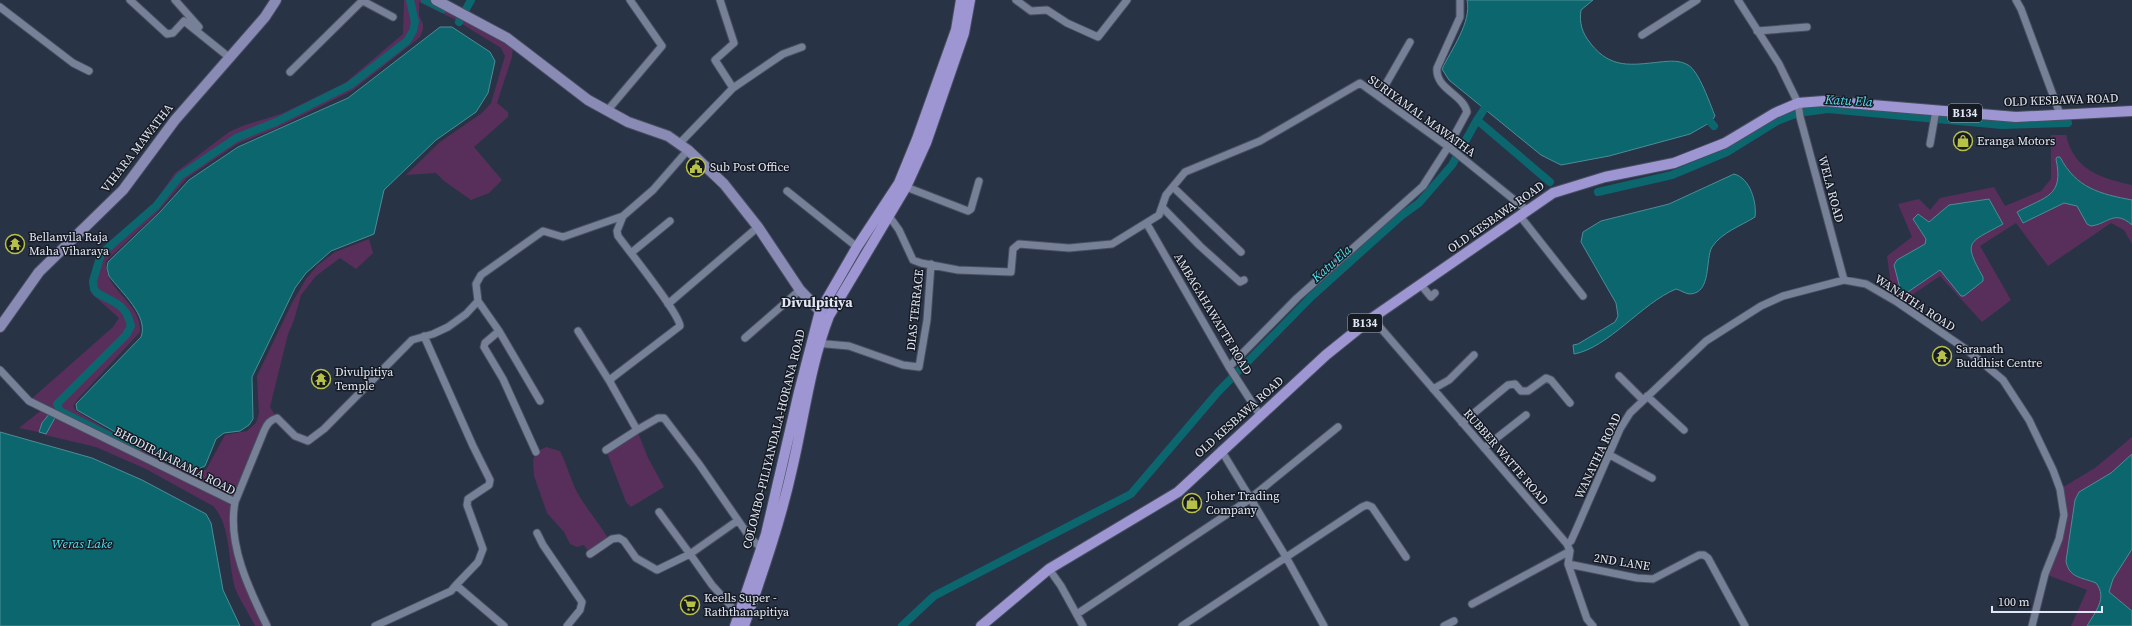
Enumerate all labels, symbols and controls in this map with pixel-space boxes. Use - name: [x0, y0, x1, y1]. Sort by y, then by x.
- street label: SURIYAMAL MAWATHA: [1365, 72, 1479, 160]
- street label: OLD KESBAWA ROAD: [2003, 90, 2119, 110]
- water label: Katu Ela: [1824, 91, 1874, 110]
- street label: VIHARA MAWATHA: [97, 100, 177, 196]
- road number: B134: [1948, 104, 1982, 122]
- shop icon: Eranga Motors: [1952, 130, 1974, 152]
- place label: Eranga Motors: [1977, 133, 2055, 149]
- street label: WELA ROAD: [1814, 154, 1848, 224]
- public building icon: Sub Post Office: [685, 156, 707, 178]
- place label: Sub Post Office: [710, 159, 789, 175]
- street label: OLD KESBAWA ROAD: [1444, 178, 1548, 256]
- place label: Bellanvila Raja Maha Viharaya: [29, 229, 110, 259]
- temple icon: Bellanvila Raja Maha Viharaya: [4, 233, 26, 255]
- water label: Katu Ela: [1307, 241, 1355, 286]
- street label: AMBAGAHAWATTE ROAD: [1170, 250, 1256, 378]
- street label: DIAS TERRACE: [903, 268, 927, 352]
- street label: WANATHA ROAD: [1872, 271, 1958, 335]
- district label: Divulpitiya: [781, 292, 853, 312]
- road number: B134: [1348, 314, 1382, 332]
- street label: COLOMBO-PILIYANDALA-HORANA ROAD: [739, 328, 809, 550]
- place label: Saranath Buddhist Centre: [1956, 341, 2042, 371]
- temple icon: Saranath Buddhist Centre: [1931, 345, 1953, 367]
- place label: Divulpitiya Temple: [335, 364, 394, 394]
- temple icon: Divulpitiya Temple: [310, 368, 332, 390]
- street label: OLD KESBAWA ROAD: [1191, 373, 1287, 461]
- street label: RUBBER WATTE ROAD: [1460, 406, 1552, 508]
- street label: WANATHA ROAD: [1571, 410, 1625, 502]
- street label: BHODIRAJARAMA ROAD: [112, 423, 238, 499]
- place label: Joher Trading Company: [1205, 488, 1280, 518]
- shop icon: Joher Trading Company: [1181, 492, 1203, 514]
- water label: Weras Lake: [52, 535, 113, 552]
- street label: 2ND LANE: [1593, 550, 1651, 574]
- scale bar: [1992, 588, 2102, 614]
- place label: Keells Super - Raththanapitiya: [704, 590, 790, 620]
- supermarket icon: Keells Super - Raththanapitiya: [679, 594, 701, 616]
- text: 100 m: [1998, 594, 2030, 610]

